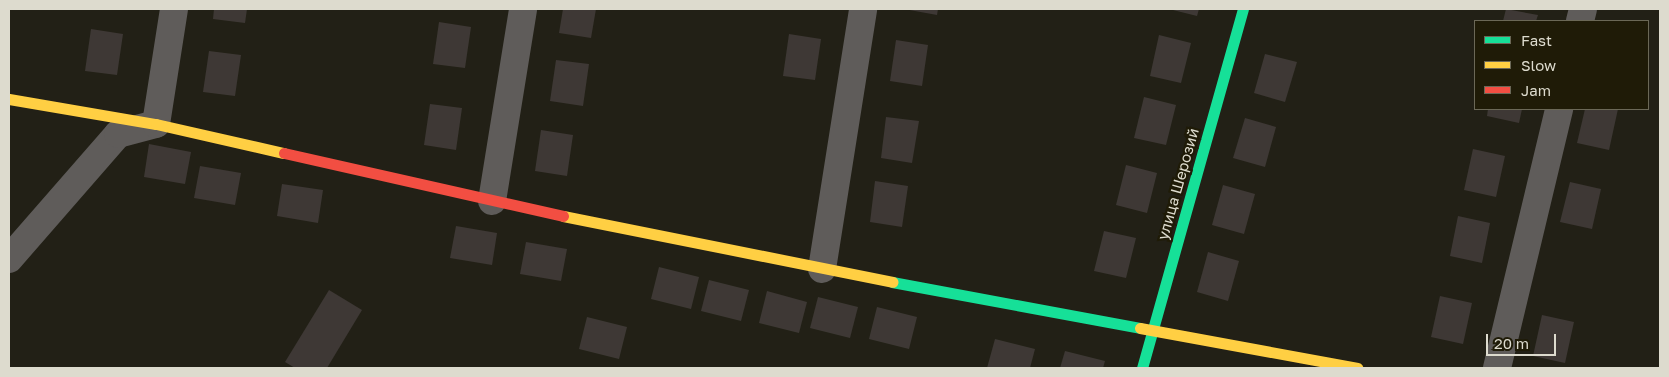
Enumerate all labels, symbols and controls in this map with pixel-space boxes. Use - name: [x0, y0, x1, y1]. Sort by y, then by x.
- legend: [1474, 20, 1649, 110]
- text: Fast: [1521, 31, 1552, 49]
- text: Slow: [1521, 56, 1556, 74]
- text: Jam: [1521, 81, 1551, 99]
- street label: улица Шерозий: [1153, 126, 1203, 242]
- scale bar: [1489, 324, 1559, 356]
- text: 20 m: [1494, 334, 1529, 352]

